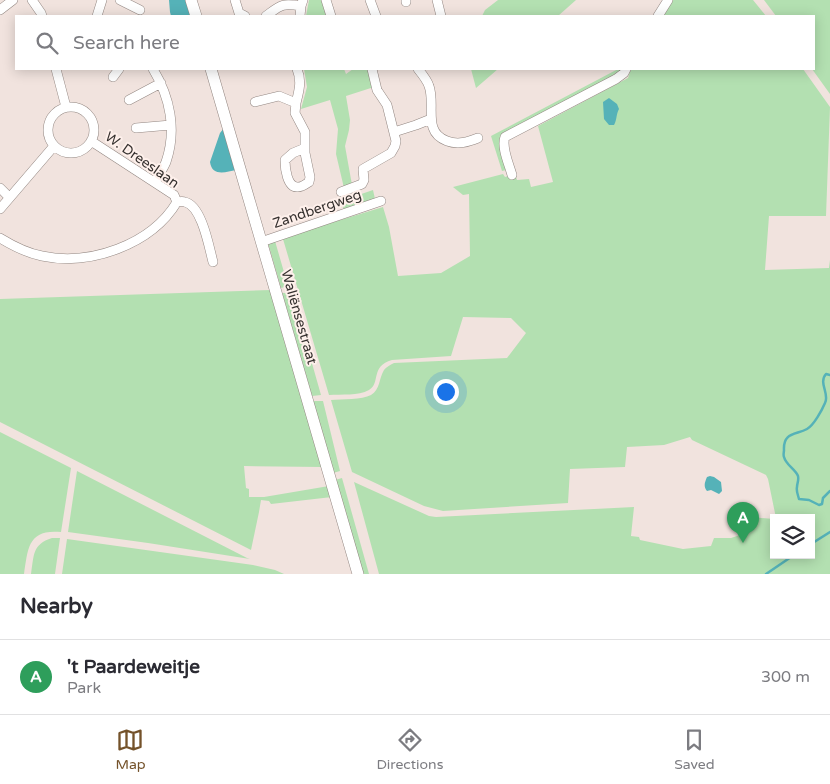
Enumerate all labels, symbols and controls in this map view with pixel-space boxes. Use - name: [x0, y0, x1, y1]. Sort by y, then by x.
- search box: [15, 15, 815, 70]
- icon: search: [33, 29, 61, 57]
- text: Search here: [73, 32, 180, 54]
- street label: W. Dreeslaan: [102, 128, 182, 192]
- street label: Zandbergweg: [270, 186, 364, 232]
- street label: Waliënsestraat: [277, 268, 321, 367]
- your location: [433, 379, 459, 405]
- pin: A: [727, 502, 759, 543]
- map controls: [770, 514, 815, 559]
- button: layers: [770, 514, 815, 559]
- text: Nearby: [20, 594, 93, 619]
- text: 't Paardeweitje: [67, 656, 200, 678]
- text: A: [30, 667, 42, 687]
- text: 300 m: [761, 667, 810, 687]
- text: Park: [67, 678, 101, 698]
- tab: Map: [115, 726, 146, 773]
- tab: Directions: [376, 726, 443, 773]
- tab: Saved: [674, 726, 715, 773]

